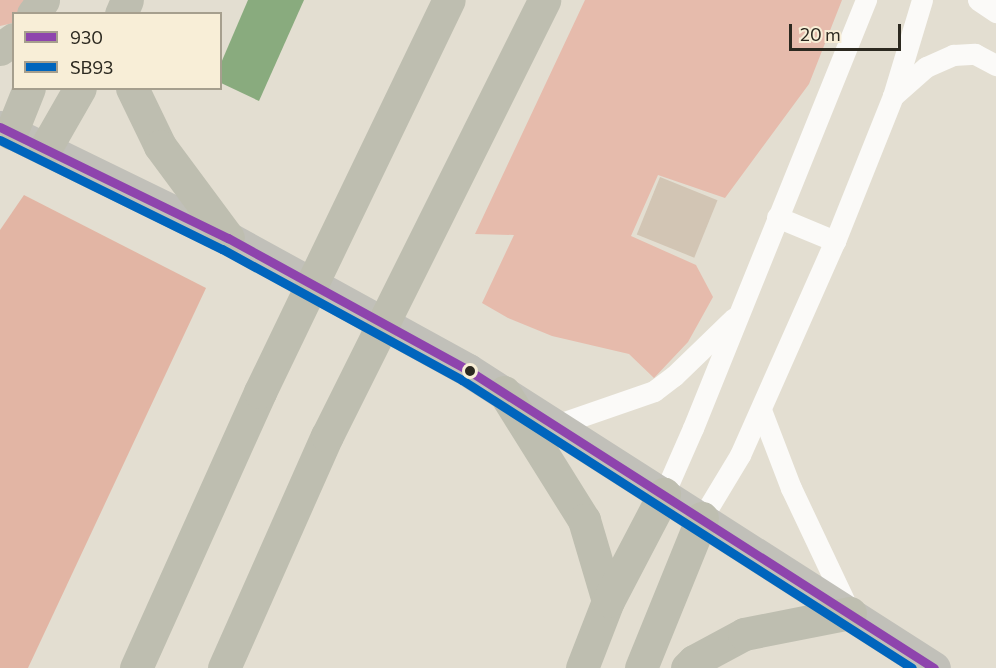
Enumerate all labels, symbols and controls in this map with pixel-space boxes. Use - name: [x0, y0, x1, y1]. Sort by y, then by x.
- legend: [12, 12, 222, 90]
- scale bar: [792, 12, 904, 50]
- text: 20 m: [800, 23, 841, 45]
- text: 930: [70, 26, 103, 48]
- text: SB93: [70, 56, 113, 78]
- unlabelled marker: [464, 365, 476, 377]

